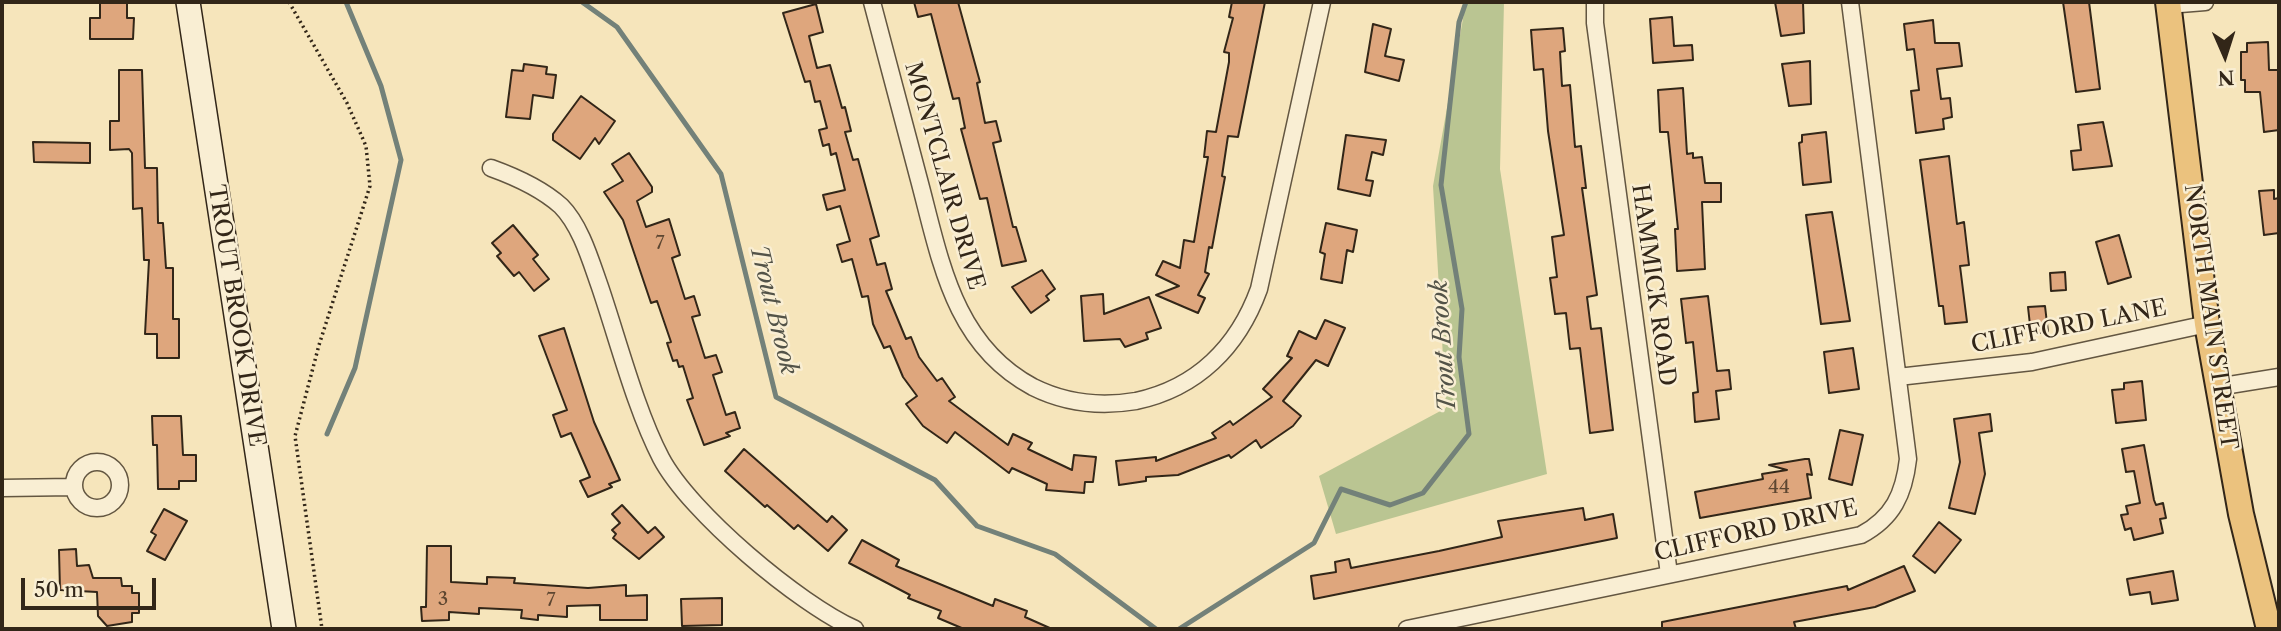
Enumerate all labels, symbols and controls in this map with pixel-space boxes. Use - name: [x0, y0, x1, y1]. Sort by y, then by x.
- north arrow: [2190, 21, 2260, 91]
- street label: MONTCLAIR DRIVE: [898, 59, 990, 293]
- text: N: [2217, 66, 2235, 89]
- street label: HAMMICK ROAD: [1625, 182, 1681, 388]
- street label: NORTH MAIN STREET: [2178, 182, 2242, 452]
- street label: TROUT BROOK DRIVE: [202, 183, 270, 449]
- house number: 7: [655, 233, 665, 255]
- water label: Trout Brook: [743, 242, 803, 378]
- water label: Trout Brook: [1425, 279, 1463, 413]
- street label: CLIFFORD LANE: [1969, 295, 2169, 359]
- house number: 44: [1768, 477, 1790, 499]
- street label: CLIFFORD DRIVE: [1652, 494, 1860, 568]
- scale bar: [24, 564, 159, 608]
- text: 50 m: [34, 577, 84, 602]
- house number: 3: [438, 589, 448, 611]
- house number: 7: [546, 590, 556, 612]

